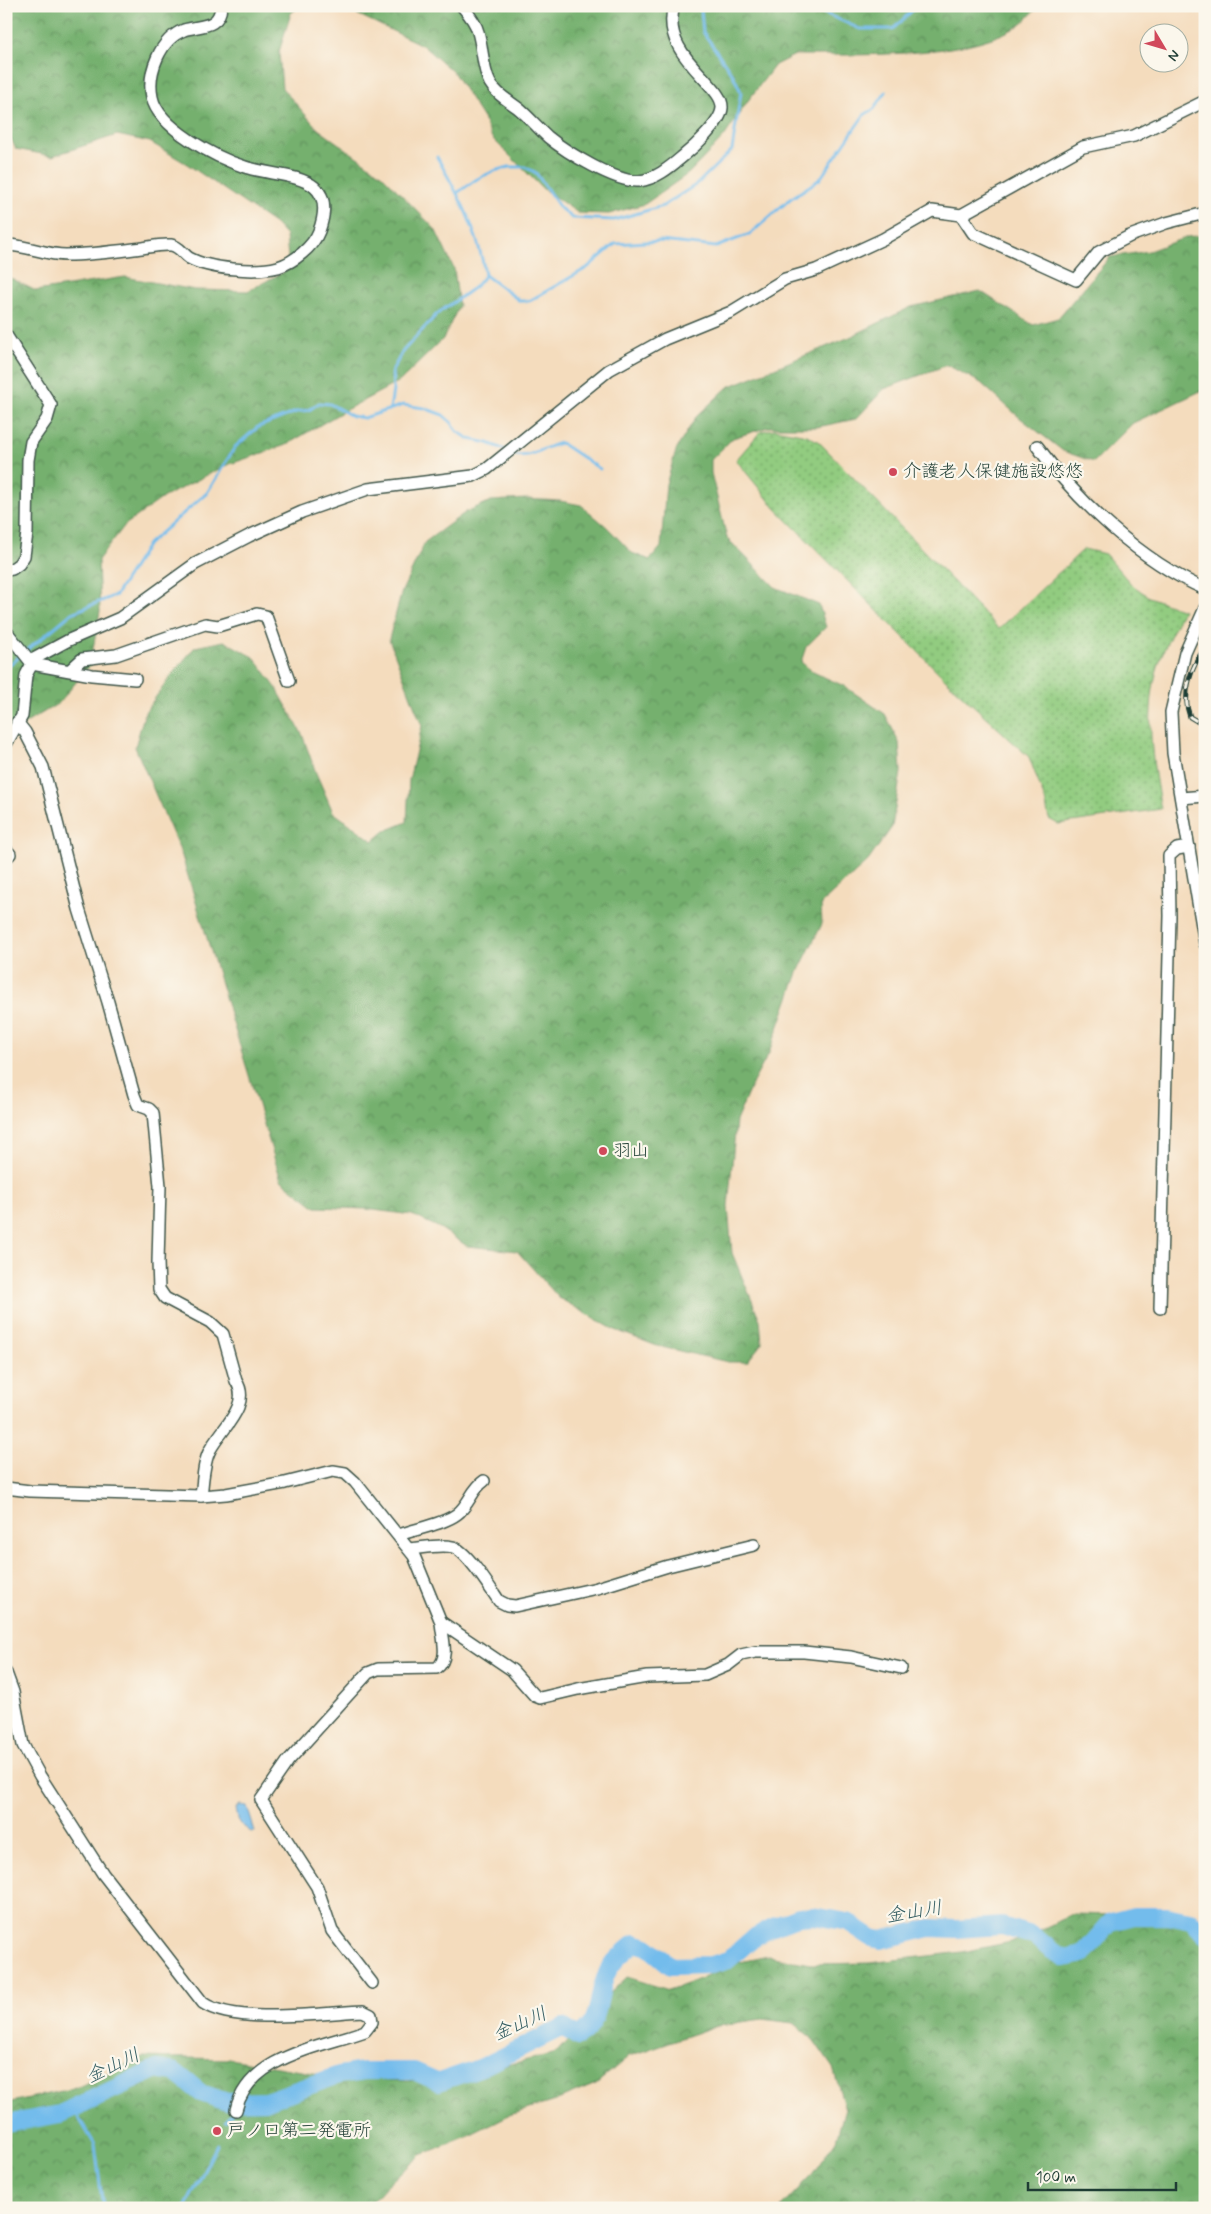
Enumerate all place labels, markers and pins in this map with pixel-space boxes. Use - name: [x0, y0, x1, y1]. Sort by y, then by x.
- place label: 介護老人保健施設悠悠: [903, 460, 1083, 484]
- marker: 介護老人保健施設悠悠: [887, 466, 899, 478]
- place label: 羽山: [613, 1139, 649, 1163]
- marker: 羽山: [597, 1145, 609, 1157]
- place label: 戸ノ口第二発電所: [227, 2119, 371, 2143]
- marker: 戸ノ口第二発電所: [211, 2125, 223, 2137]

